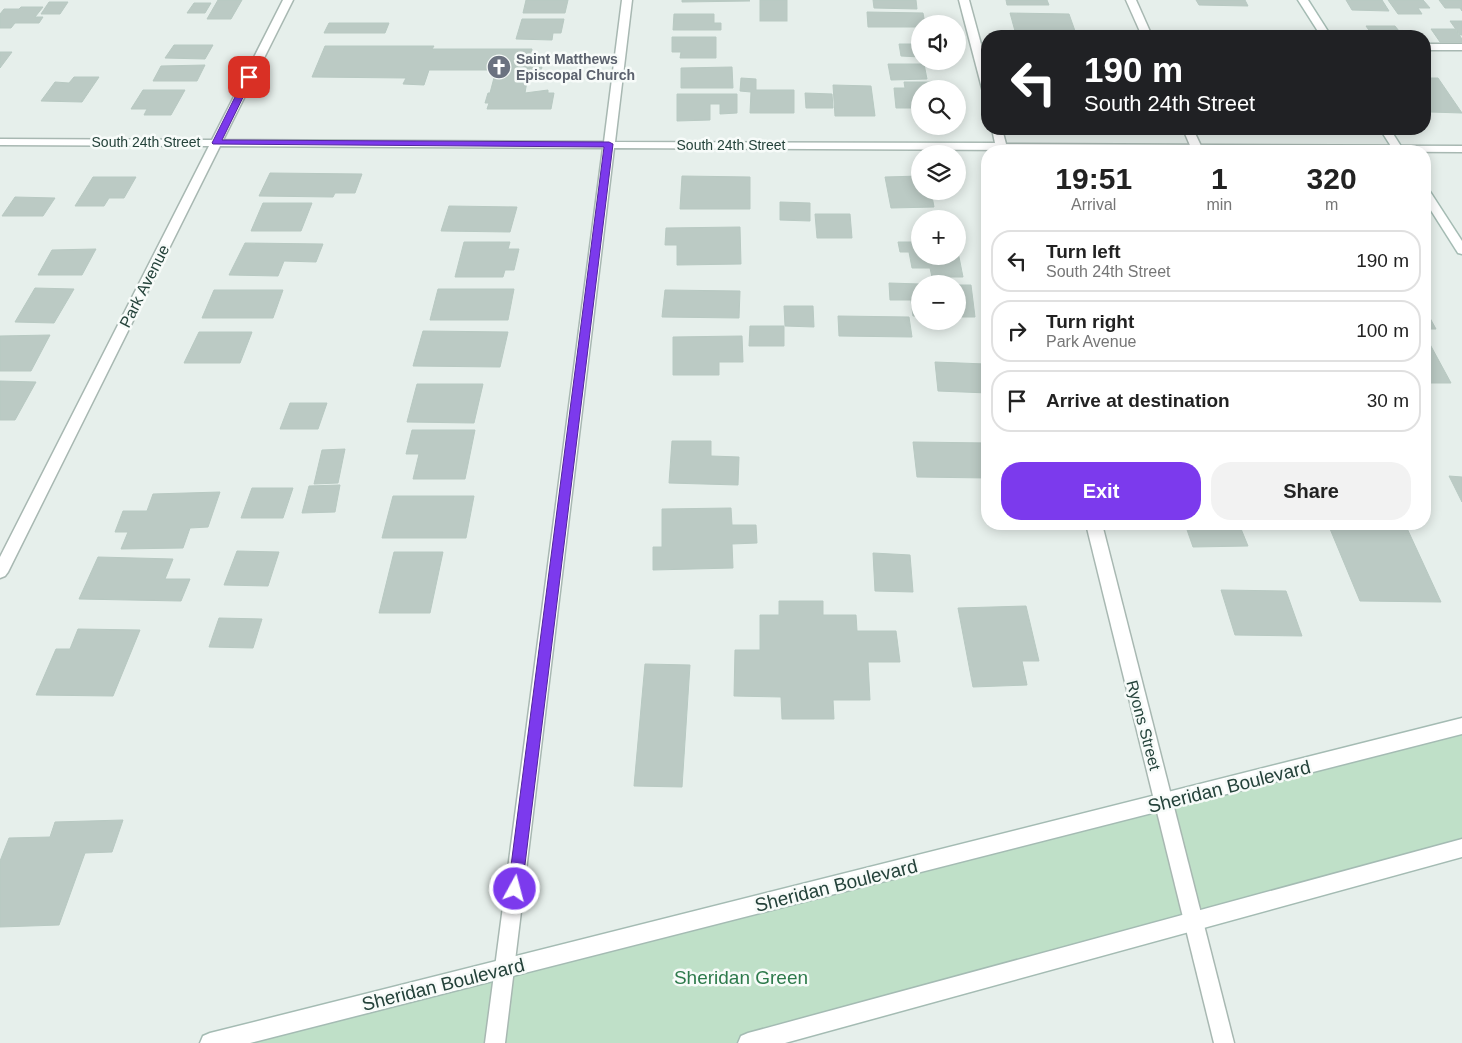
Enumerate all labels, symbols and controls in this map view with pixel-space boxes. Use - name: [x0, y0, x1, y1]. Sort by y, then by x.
- map controls: [911, 15, 966, 330]
- button: sound: [911, 15, 966, 70]
- icon: left: [1001, 50, 1066, 115]
- text: 190 m: [1084, 50, 1183, 89]
- place label: Saint Matthews Episcopal Church: [516, 51, 635, 83]
- church icon: Saint Matthews Episcopal Church: [486, 54, 512, 80]
- pin: [228, 56, 270, 98]
- icon: arrive: [235, 63, 263, 91]
- button: search: [911, 80, 966, 135]
- text: South 24th Street: [1084, 91, 1255, 116]
- street label: South 24th Street: [92, 134, 201, 150]
- street label: South 24th Street: [677, 137, 786, 153]
- button: layers: [911, 145, 966, 200]
- text: 19:51: [1055, 162, 1132, 195]
- text: 1: [1211, 162, 1228, 195]
- text: 320: [1307, 162, 1357, 195]
- text: Arrival: [1071, 196, 1116, 213]
- text: min: [1206, 196, 1232, 213]
- text: m: [1325, 196, 1338, 213]
- button: +: [911, 210, 966, 265]
- text: Turn left: [1046, 241, 1121, 262]
- street label: Park Avenue: [116, 242, 173, 330]
- icon: left: [1003, 247, 1031, 275]
- text: 190 m: [1356, 250, 1409, 271]
- text: South 24th Street: [1046, 263, 1171, 280]
- button: −: [911, 275, 966, 330]
- text: Turn right: [1046, 311, 1134, 332]
- icon: right: [1003, 317, 1031, 345]
- text: 100 m: [1356, 320, 1409, 341]
- text: Park Avenue: [1046, 333, 1136, 350]
- icon: arrive: [1003, 387, 1031, 415]
- text: Arrive at destination: [1046, 390, 1230, 411]
- text: 30 m: [1367, 390, 1409, 411]
- button: Exit: [1001, 462, 1201, 520]
- button: Share: [1211, 462, 1411, 520]
- street label: Ryons Street: [1123, 678, 1164, 773]
- street label: Sheridan Boulevard: [1146, 756, 1313, 817]
- street label: Sheridan Boulevard: [753, 855, 920, 916]
- position arrow: [488, 862, 540, 914]
- street label: Sheridan Boulevard: [360, 954, 527, 1015]
- park label: Sheridan Green: [674, 967, 808, 988]

